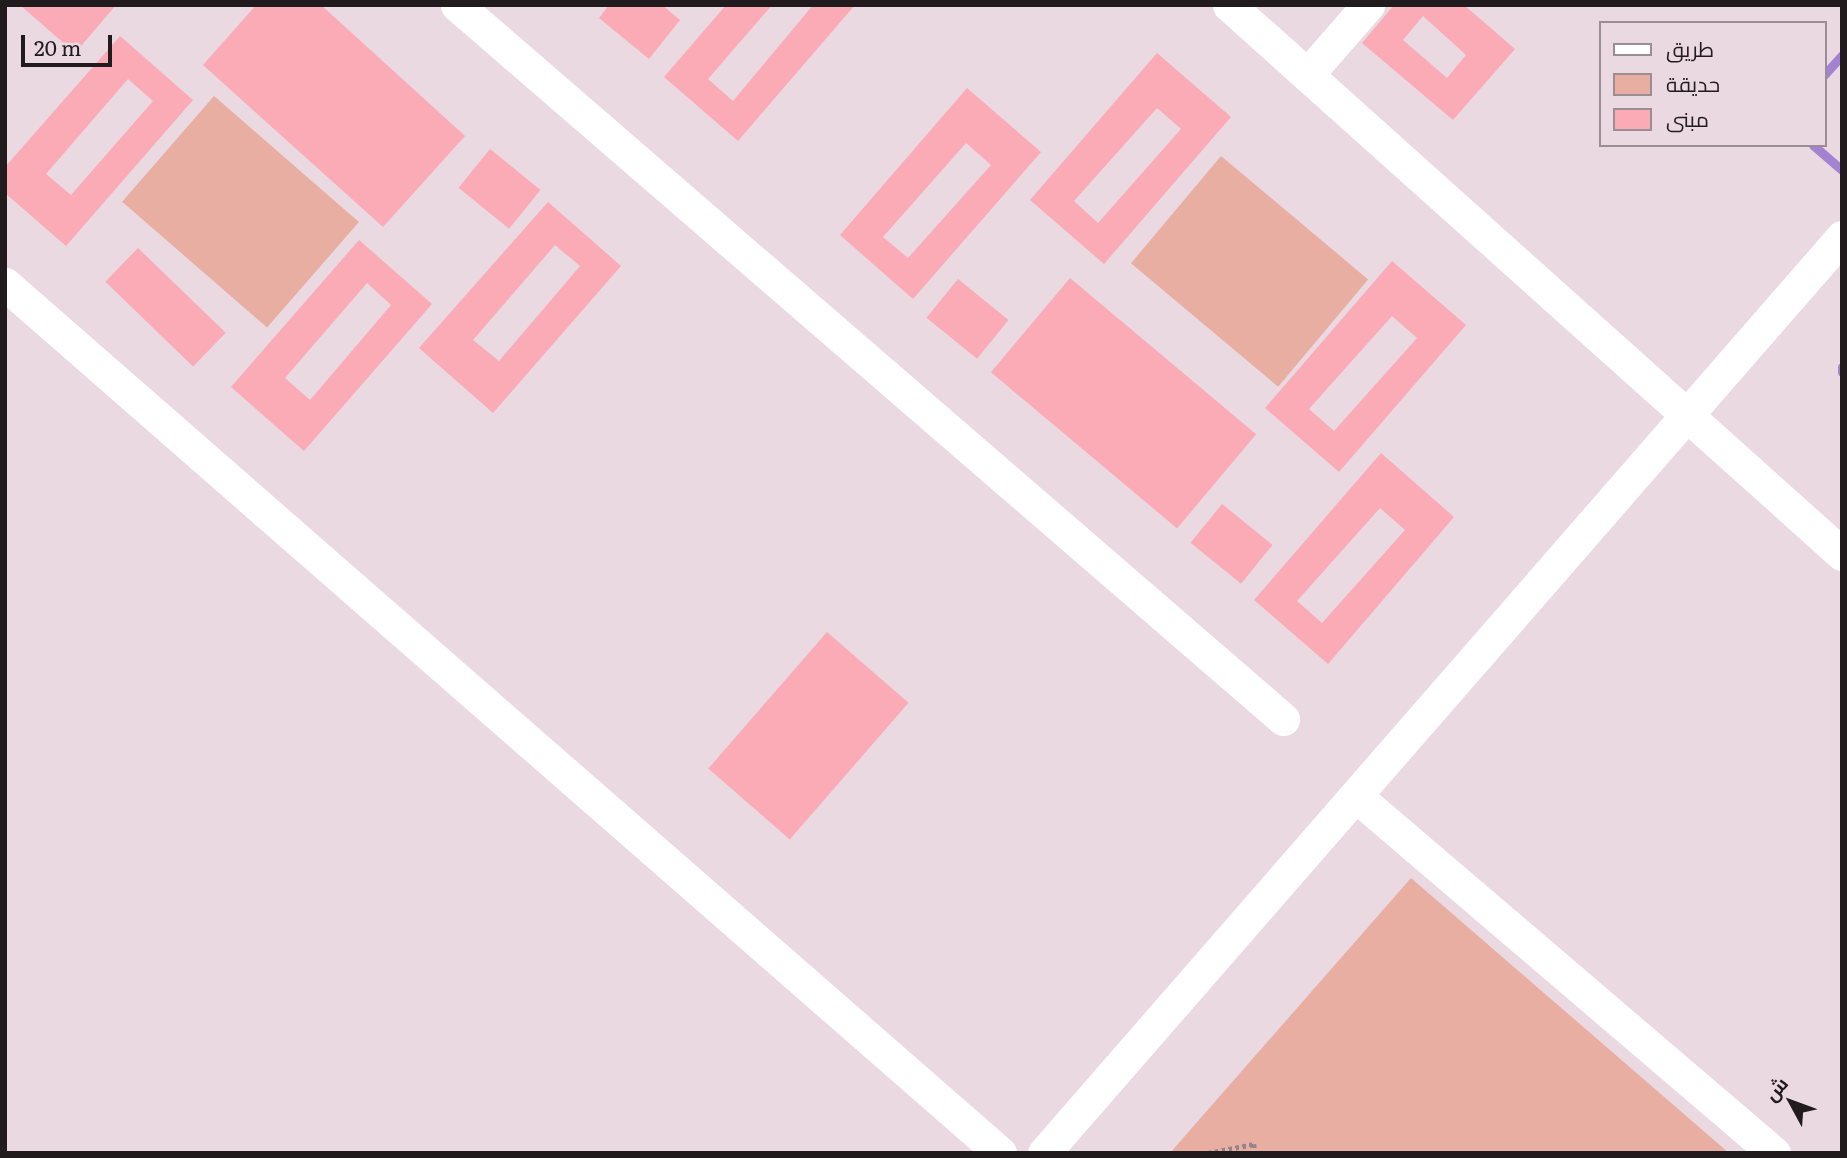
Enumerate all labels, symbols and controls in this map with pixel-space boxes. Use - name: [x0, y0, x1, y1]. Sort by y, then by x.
- scale bar: [24, 21, 116, 65]
- legend: [1598, 21, 1826, 147]
- text: 20 m: [34, 31, 81, 62]
- text: طريق: [1666, 32, 1714, 63]
- text: حديقة: [1666, 67, 1720, 98]
- text: مبنى: [1666, 102, 1709, 133]
- north arrow: [1756, 1067, 1826, 1137]
- text: ش: [1757, 1070, 1794, 1107]

